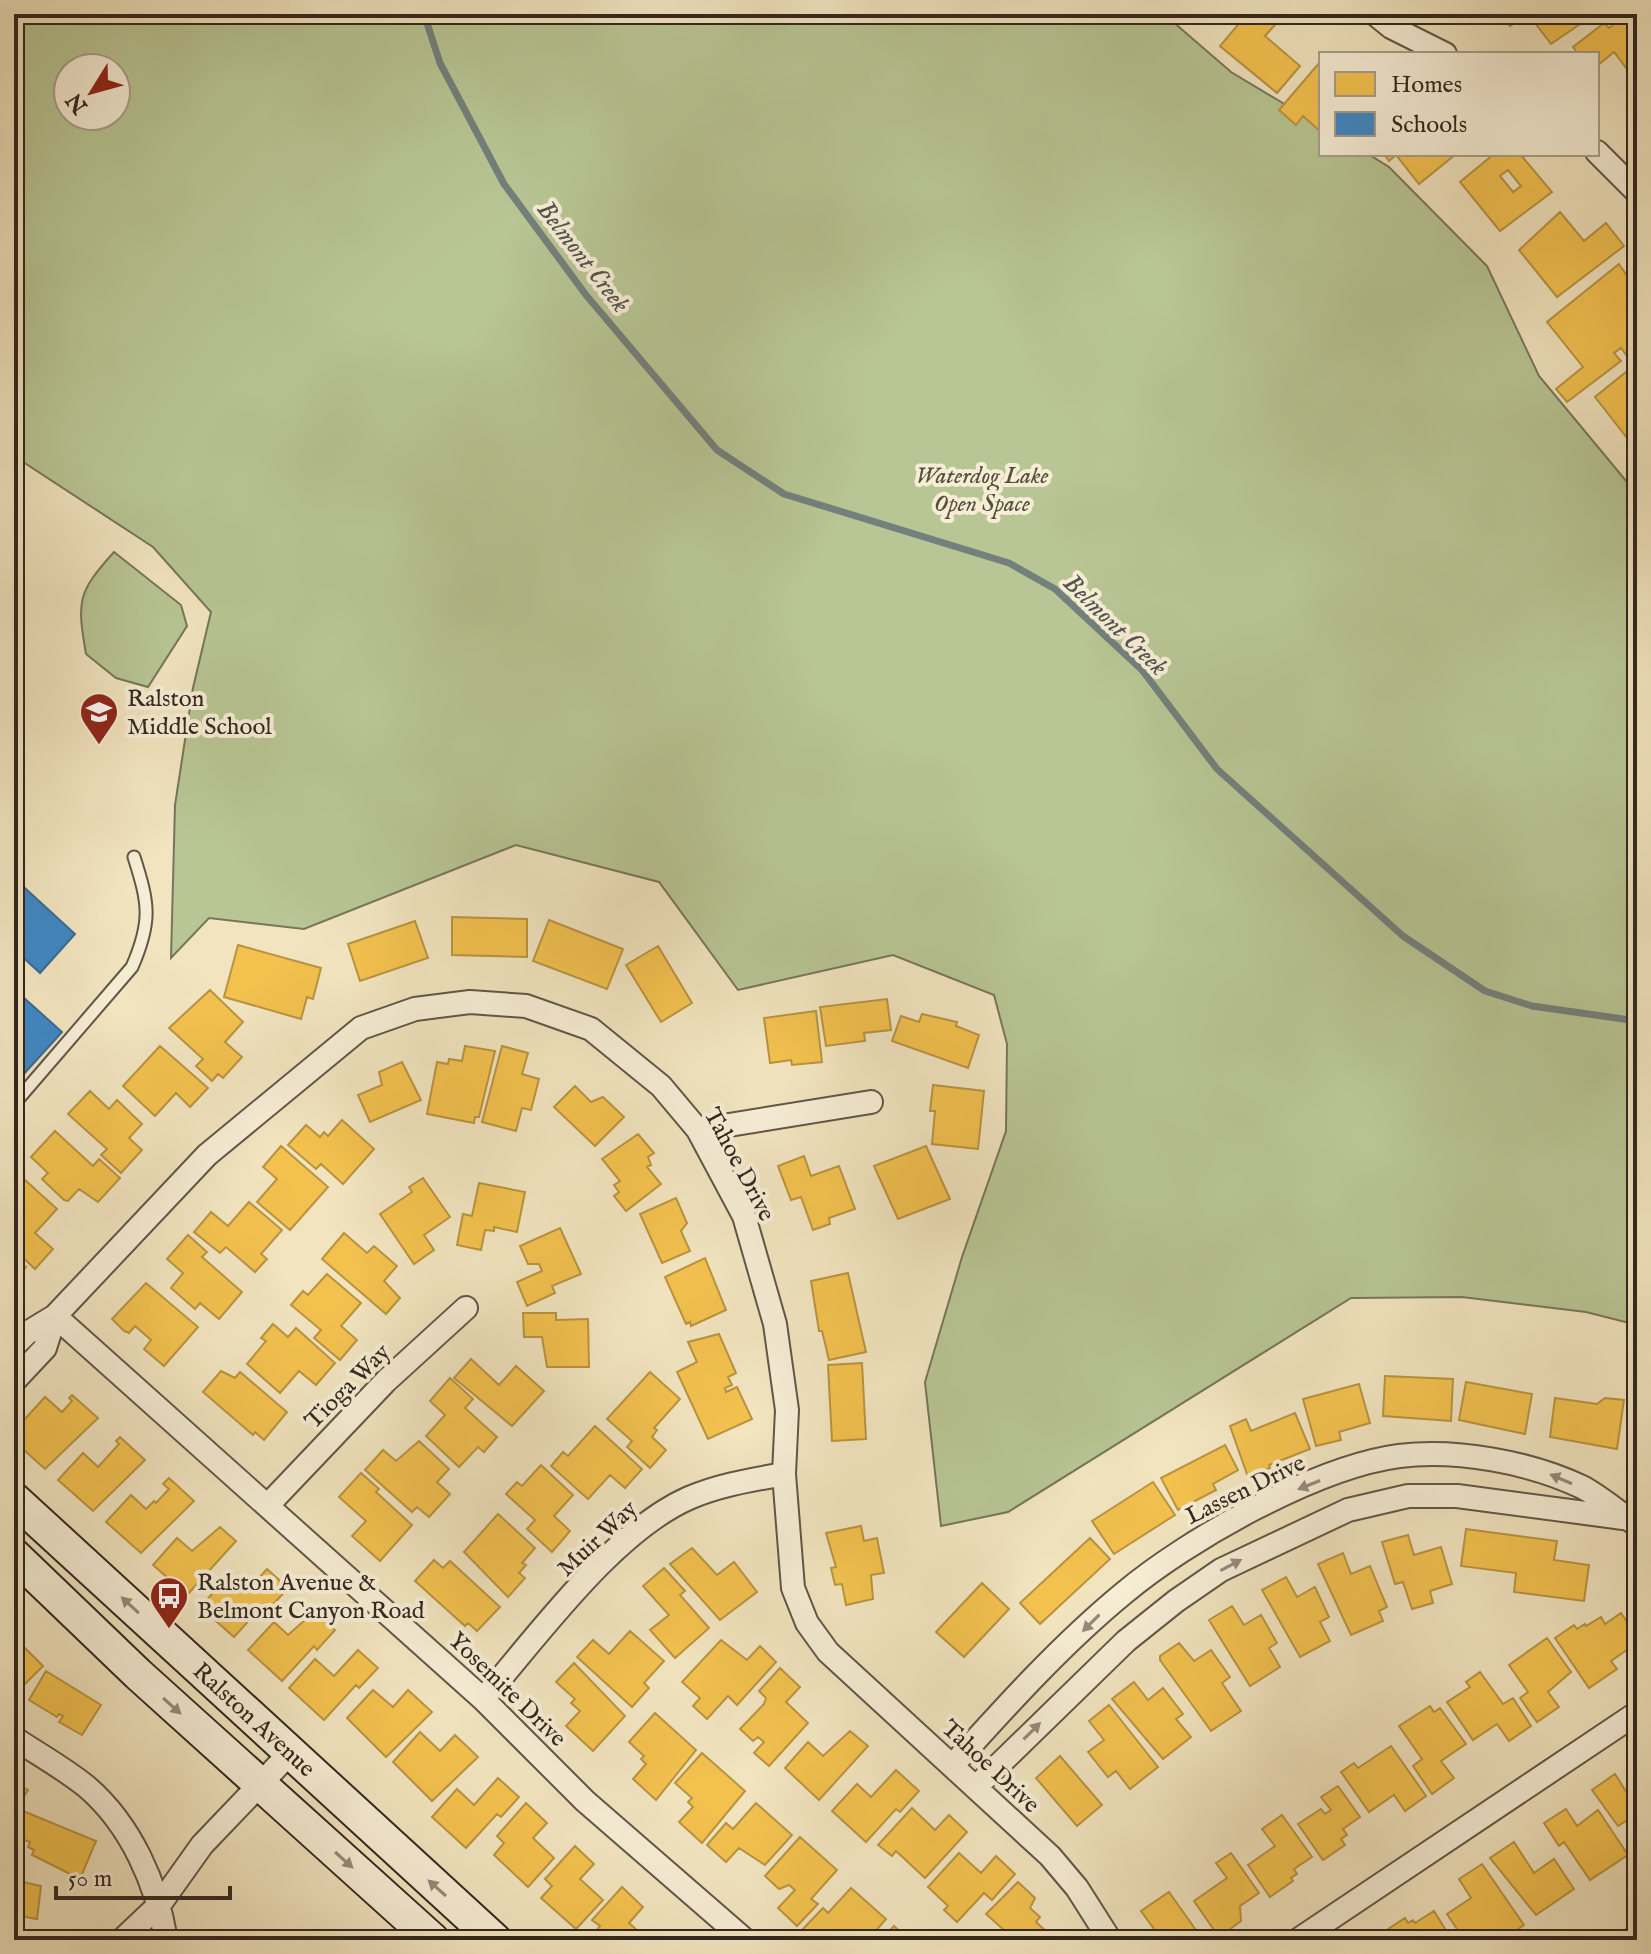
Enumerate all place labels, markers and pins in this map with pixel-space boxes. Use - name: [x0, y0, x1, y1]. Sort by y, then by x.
- place label: Ralston Middle School: [127, 684, 272, 743]
- school or university icon: Ralston Middle School: [78, 691, 120, 746]
- place label: Ralston Avenue & Belmont Canyon Road: [197, 1568, 425, 1627]
- bus stop icon: Ralston Avenue & Belmont Canyon Road: [148, 1575, 190, 1630]

